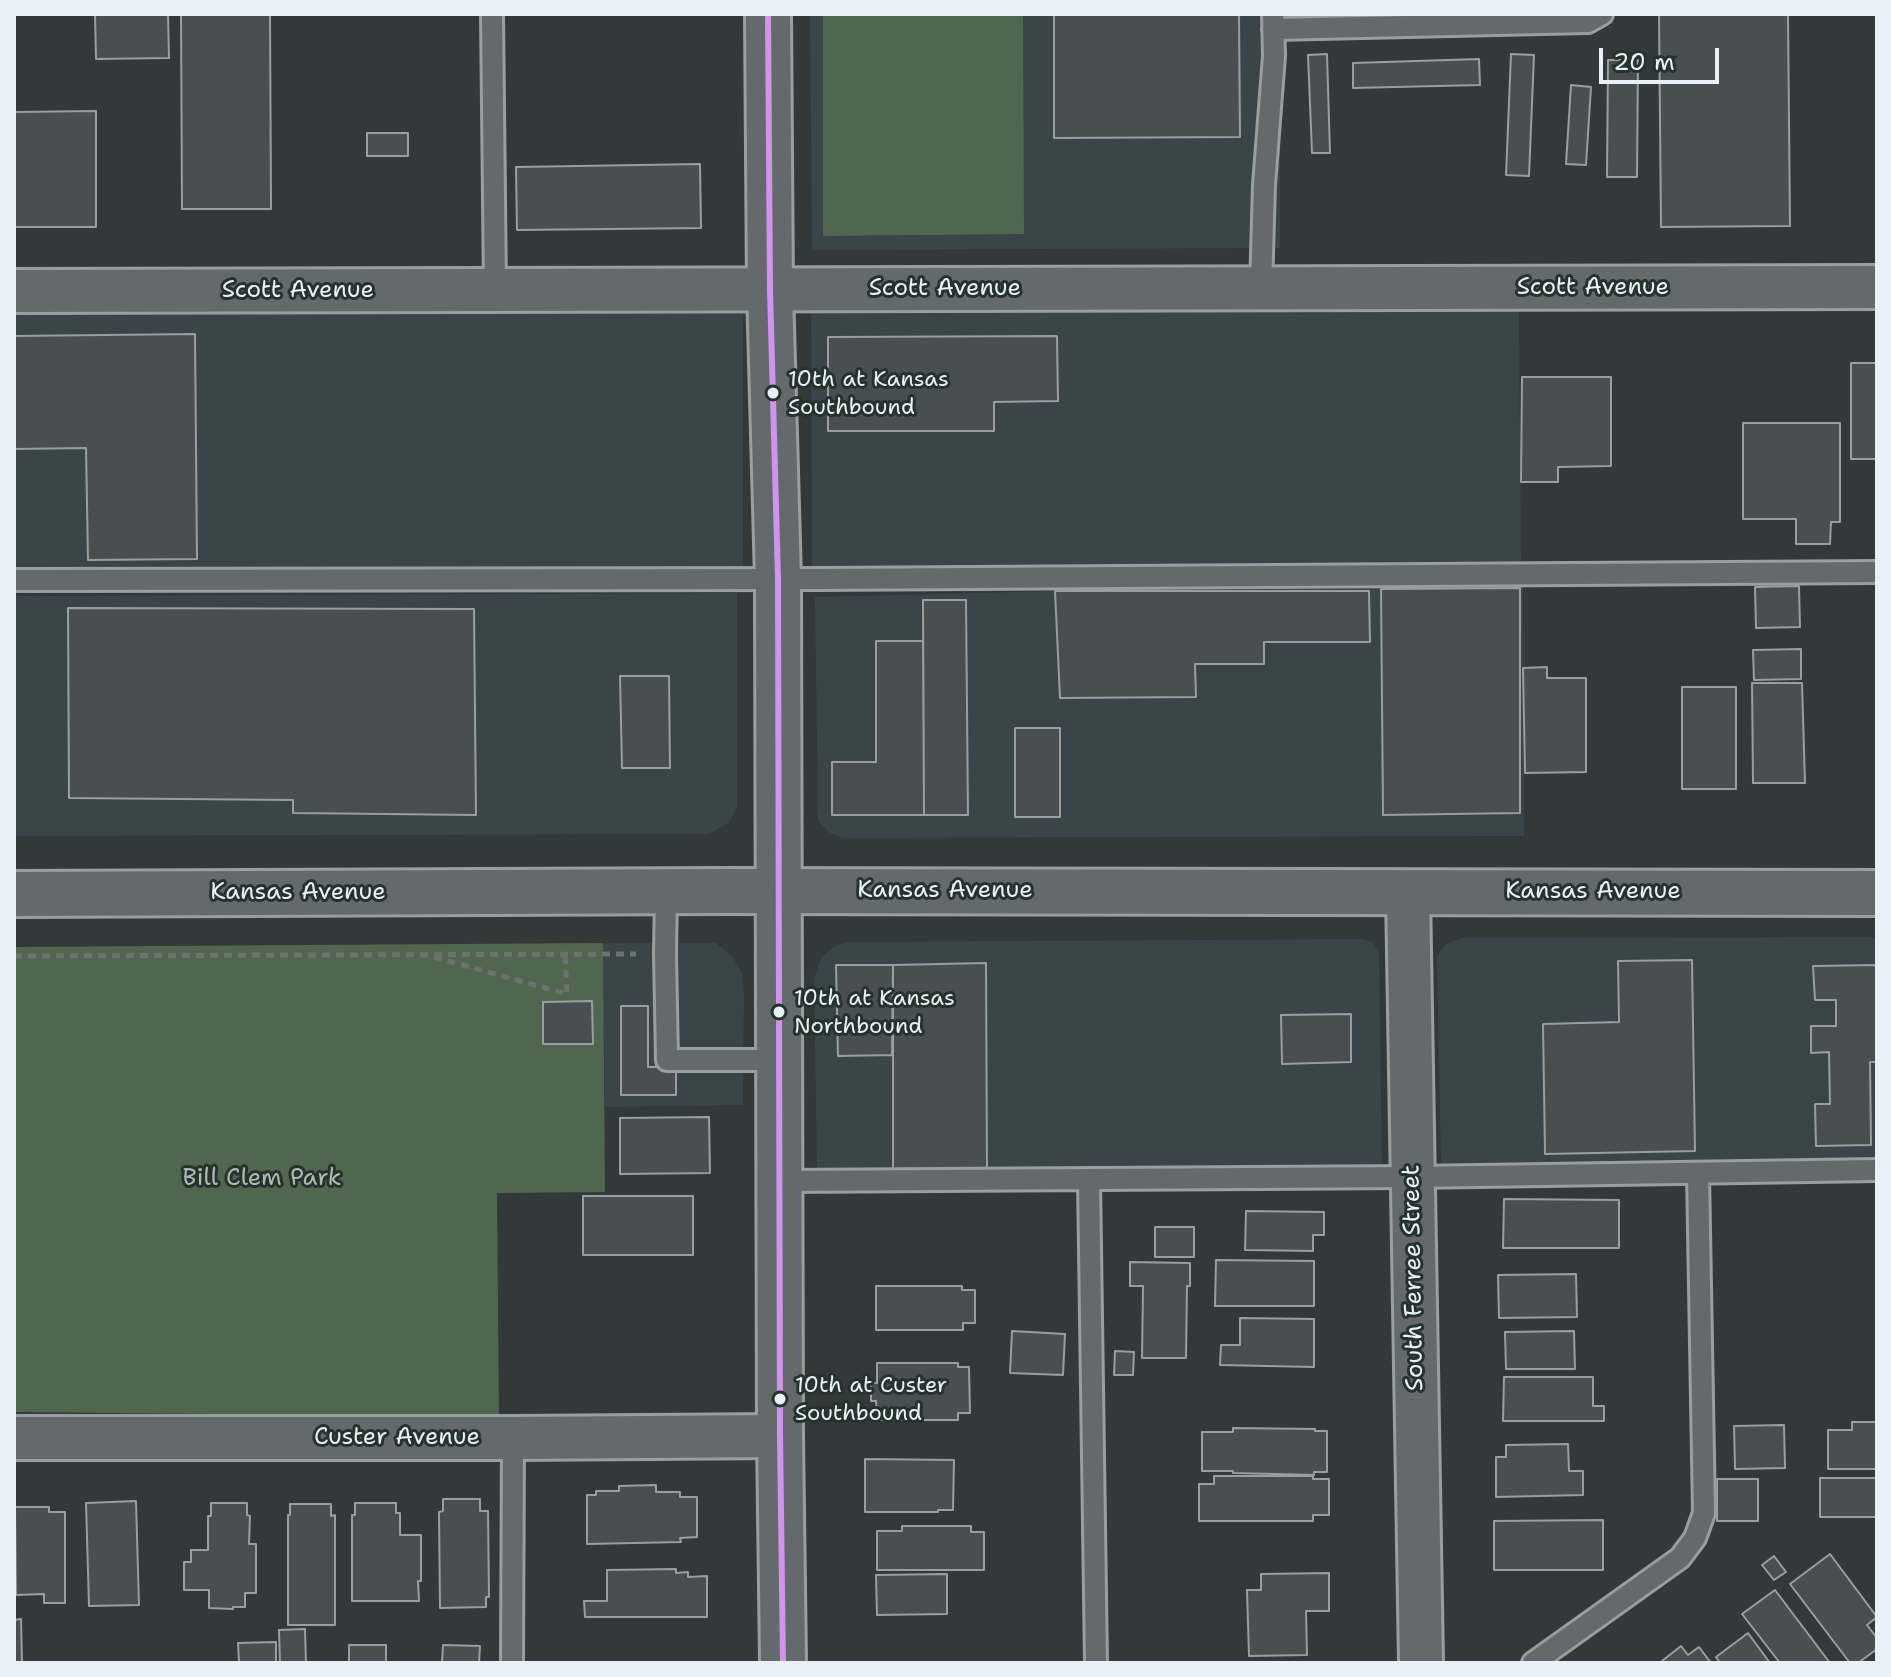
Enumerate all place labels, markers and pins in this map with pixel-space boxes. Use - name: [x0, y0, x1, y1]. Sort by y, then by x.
- place label: 10th at Kansas Southbound: [788, 367, 949, 418]
- marker: 10th at Kansas Southbound: [765, 385, 781, 401]
- place label: 10th at Kansas Northbound: [794, 986, 955, 1038]
- marker: 10th at Kansas Northbound: [771, 1004, 787, 1020]
- place label: 10th at Custer Southbound: [795, 1373, 947, 1424]
- marker: 10th at Custer Southbound: [772, 1391, 788, 1407]

